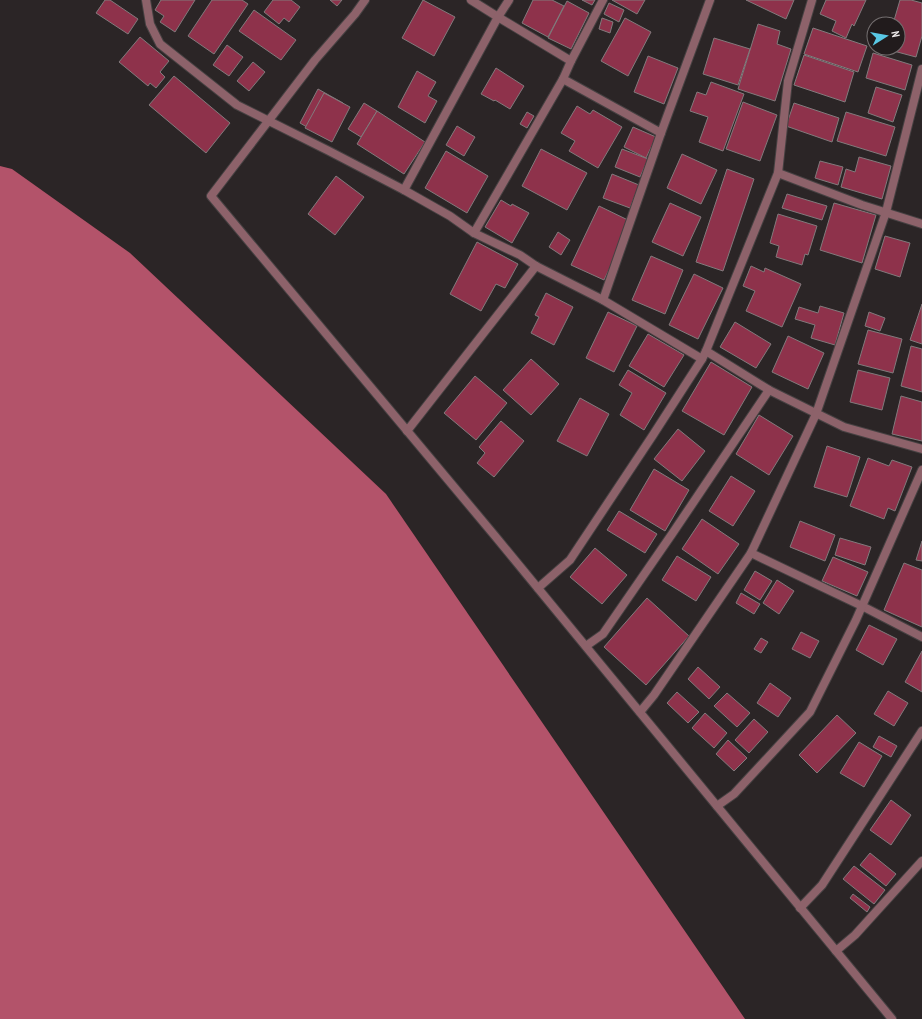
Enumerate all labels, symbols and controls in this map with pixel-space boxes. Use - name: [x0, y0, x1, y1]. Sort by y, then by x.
- north arrow: [866, 16, 906, 56]
- text: N: [888, 30, 903, 38]

